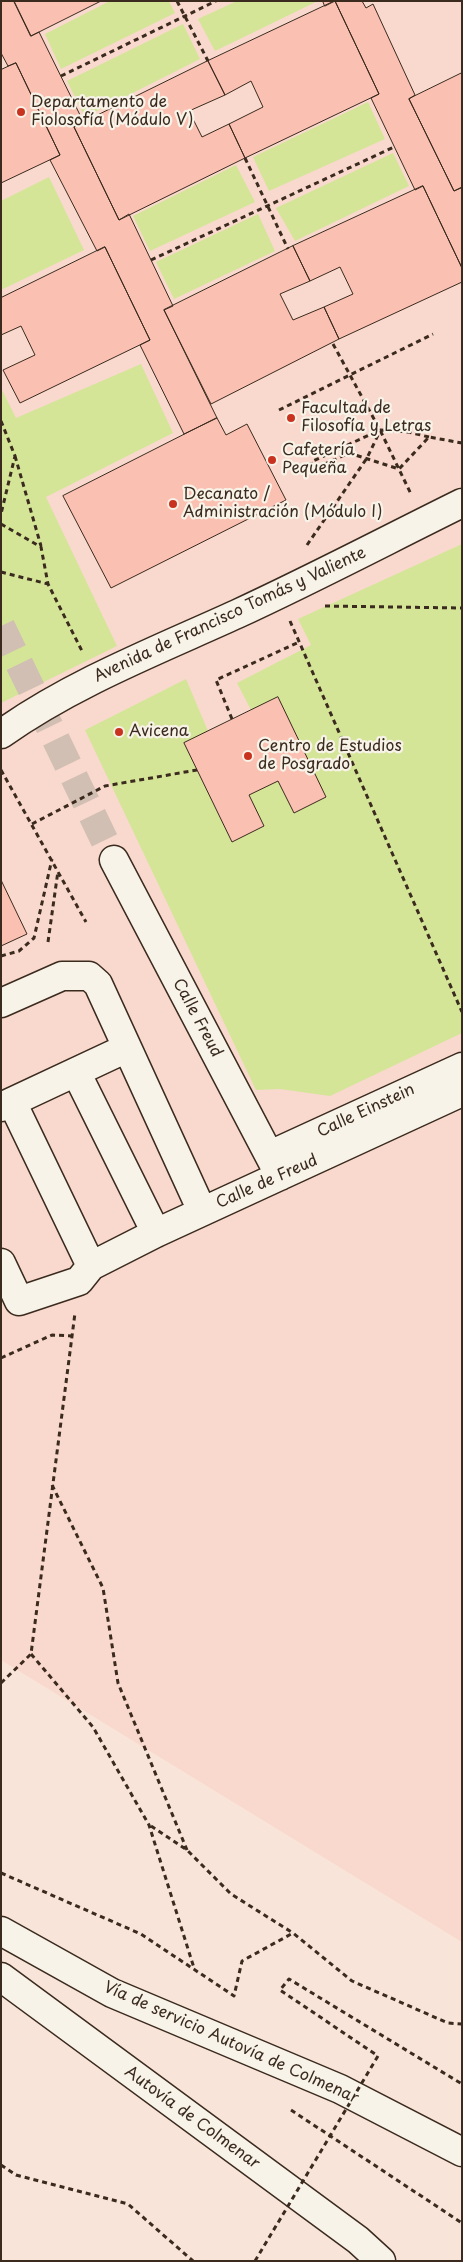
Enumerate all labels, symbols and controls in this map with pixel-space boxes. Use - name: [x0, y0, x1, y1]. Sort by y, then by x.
- place label: Departamento de Fiolosofía (Módulo V): [31, 93, 194, 131]
- marker: Departamento de Fiolosofía (Módulo V): [15, 106, 27, 118]
- place label: Facultad de Filosofía y Letras: [301, 399, 431, 437]
- marker: Facultad de Filosofía y Letras: [285, 412, 297, 424]
- place label: Cafetería Pequeña: [282, 441, 355, 479]
- marker: Cafetería Pequeña: [266, 454, 278, 466]
- place label: Decanato / Administración (Módulo I): [183, 485, 382, 523]
- marker: Decanato / Administración (Módulo I): [167, 498, 179, 510]
- street label: Avenida de Francisco Tomás y Valiente: [91, 543, 369, 687]
- place label: Avicena: [129, 722, 189, 742]
- marker: Avicena: [113, 726, 125, 738]
- place label: Centro de Estudios de Posgrado: [258, 737, 402, 775]
- marker: Centro de Estudios de Posgrado: [242, 750, 254, 762]
- street label: Calle Freud: [168, 975, 226, 1061]
- street label: Calle Einstein: [314, 1080, 418, 1142]
- street label: Calle de Freud: [213, 1151, 321, 1213]
- street label: Vía de servicio Autovía de Colmenar: [101, 1978, 361, 2108]
- street label: Autovía de Colmenar: [121, 2062, 263, 2174]

